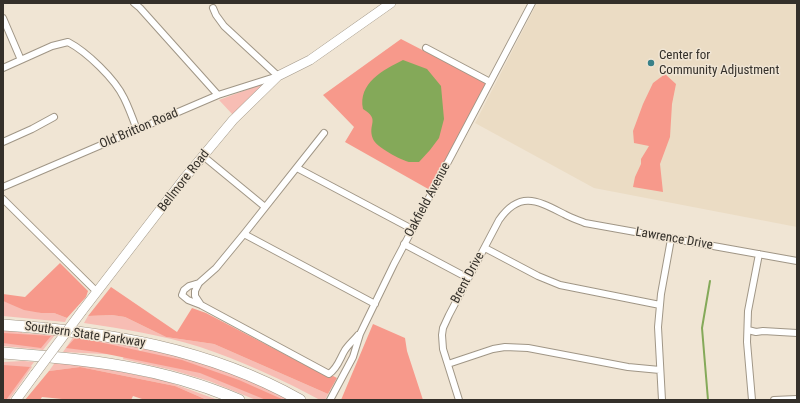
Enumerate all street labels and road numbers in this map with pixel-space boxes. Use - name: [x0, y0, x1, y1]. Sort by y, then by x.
- street label: Old Britton Road: [97, 105, 181, 153]
- street label: Bellmore Road: [155, 147, 213, 215]
- street label: Oakfield Avenue: [402, 160, 454, 240]
- street label: Lawrence Drive: [634, 225, 714, 253]
- street label: Brent Drive: [448, 250, 488, 306]
- street label: Southern State Parkway: [24, 319, 146, 351]

